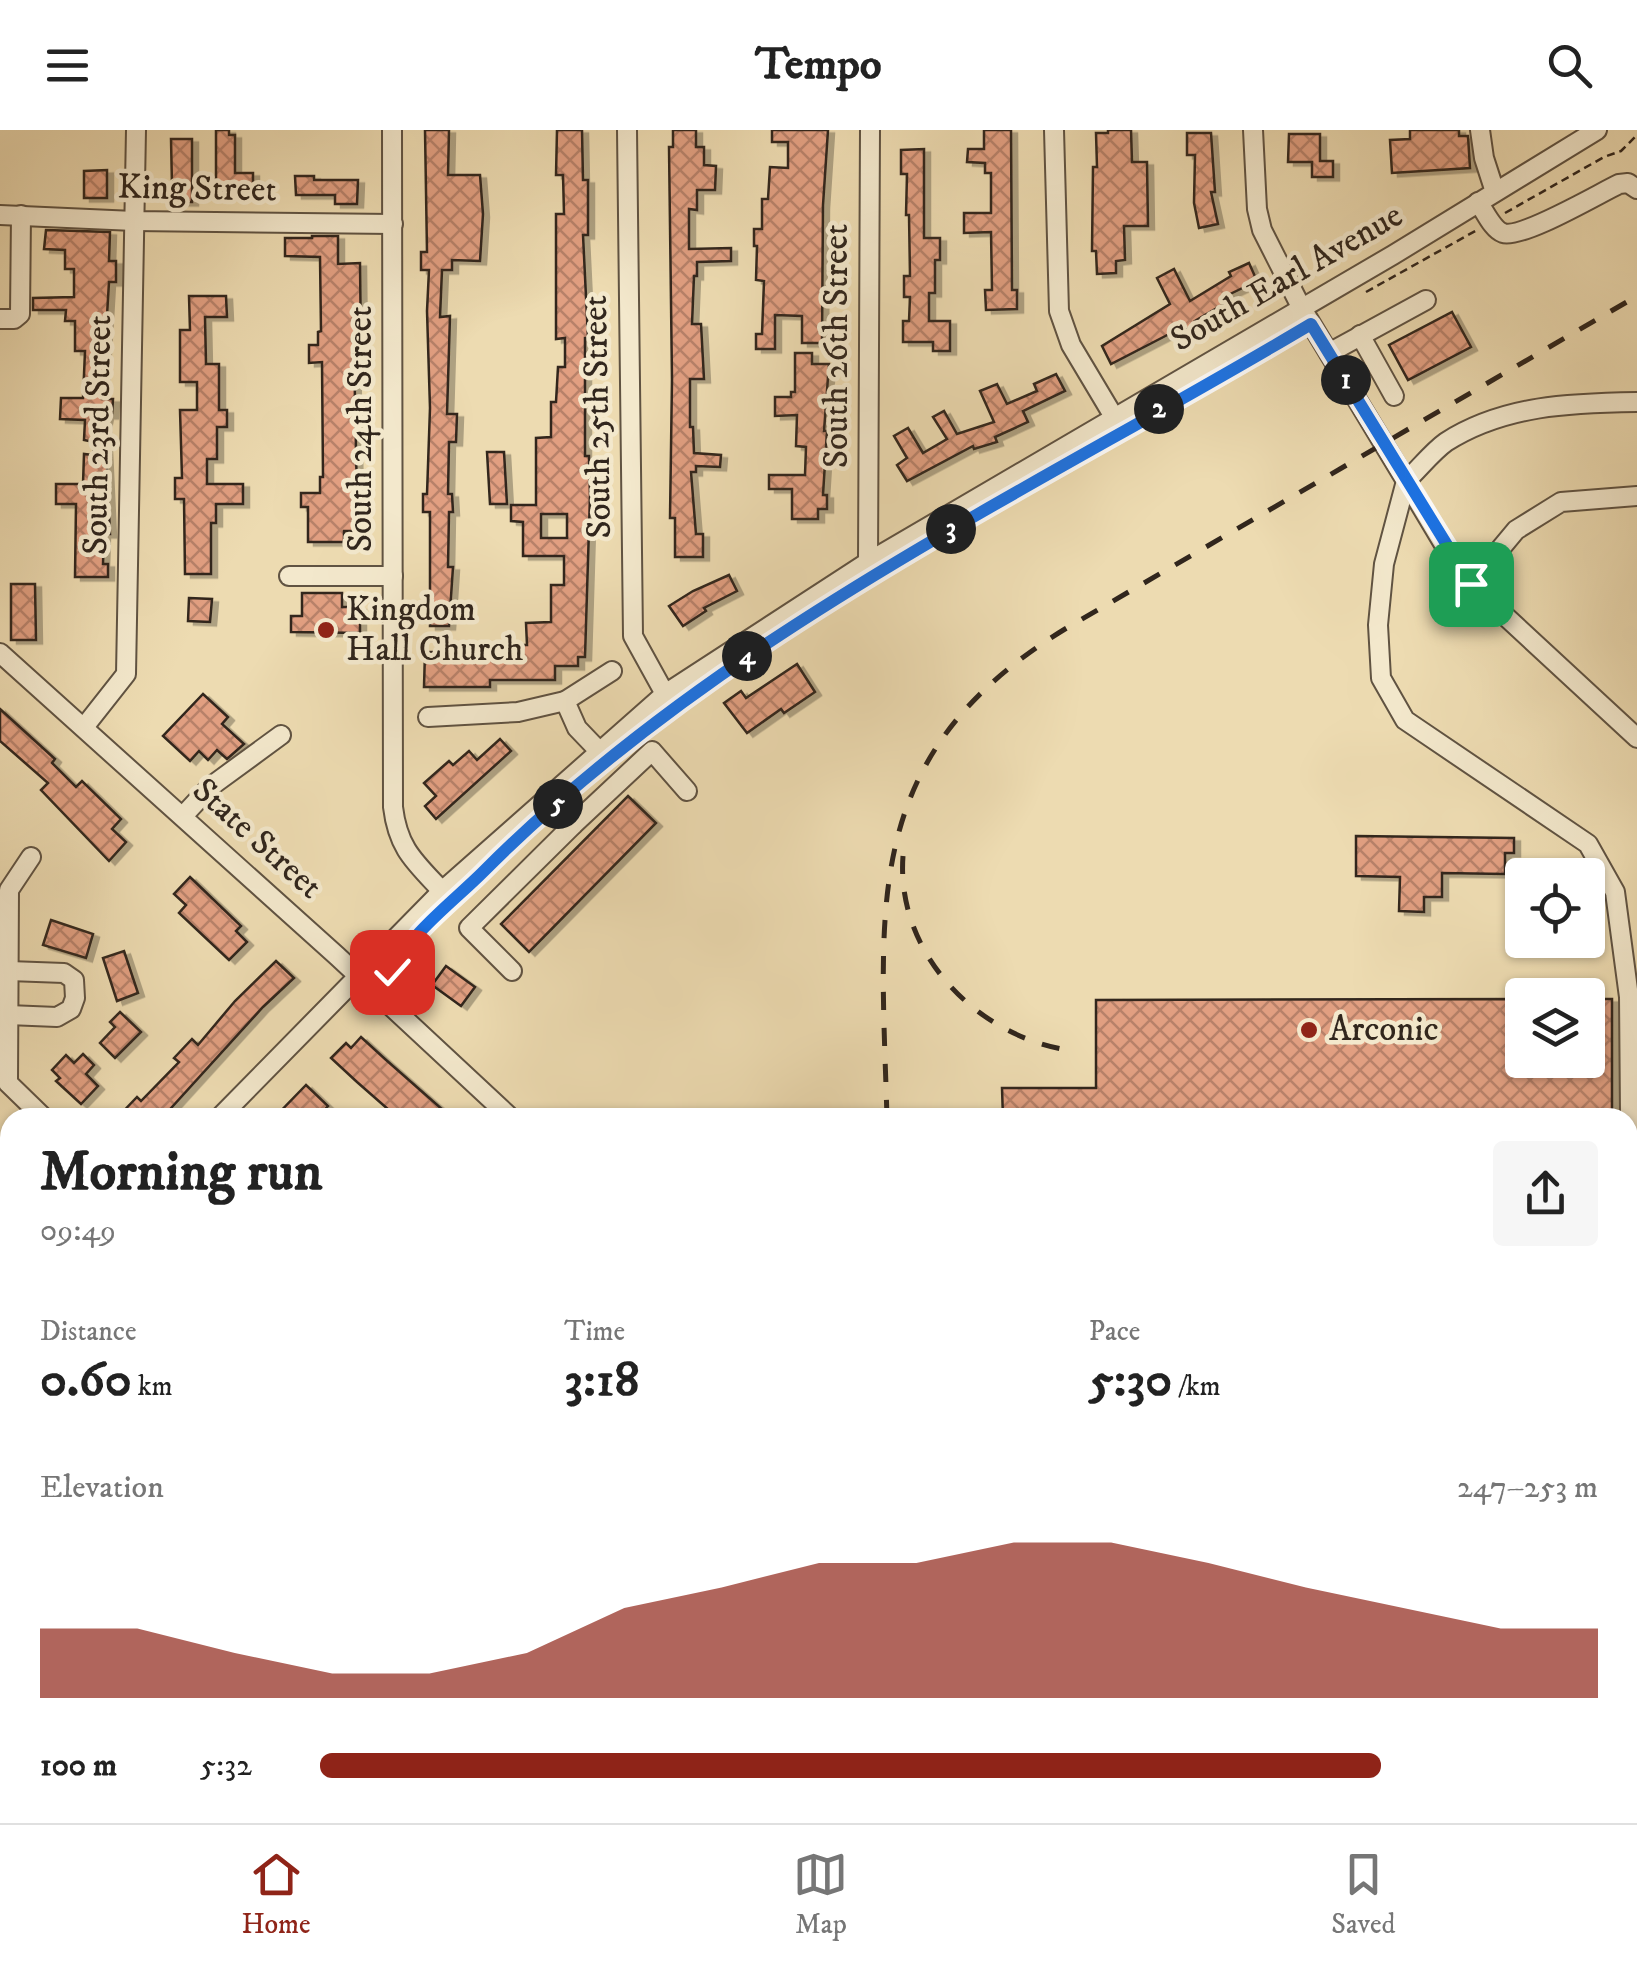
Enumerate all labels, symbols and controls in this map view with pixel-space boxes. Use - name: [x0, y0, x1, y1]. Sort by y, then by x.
- text: Tempo: [755, 37, 882, 93]
- icon: menu: [40, 38, 95, 93]
- icon: search: [1542, 38, 1597, 93]
- street label: King Street: [117, 166, 277, 212]
- street label: South Earl Avenue: [1163, 194, 1411, 362]
- street label: South 26th Street: [815, 224, 859, 468]
- street label: South 25th Street: [574, 295, 622, 539]
- street label: South 24th Street: [339, 306, 383, 552]
- street label: South 23rd Street: [74, 315, 122, 555]
- pin: 1: [1321, 355, 1371, 405]
- text: 1: [1341, 362, 1351, 397]
- pin: 2: [1134, 384, 1184, 434]
- text: 2: [1152, 391, 1166, 426]
- pin: 3: [926, 504, 976, 554]
- text: 3: [946, 511, 956, 546]
- pin: [1429, 542, 1514, 627]
- icon: arrive: [1444, 557, 1499, 612]
- place label: Kingdom Hall Church: [346, 588, 523, 672]
- marker: Kingdom Hall Church: [315, 619, 337, 641]
- pin: 4: [722, 631, 772, 681]
- text: 4: [739, 638, 755, 673]
- street label: State Street: [183, 769, 331, 909]
- pin: 5: [533, 779, 583, 829]
- text: 5: [551, 786, 565, 821]
- map controls: [1505, 858, 1605, 1078]
- button: locate: [1505, 858, 1605, 958]
- pin: [350, 930, 435, 1015]
- icon: check: [365, 945, 420, 1000]
- button: layers: [1505, 978, 1605, 1078]
- place label: Arconic: [1329, 1008, 1439, 1052]
- marker: Arconic: [1298, 1019, 1320, 1041]
- text: Morning run: [40, 1139, 322, 1208]
- button: share: [1493, 1141, 1598, 1246]
- text: 09:49: [40, 1211, 116, 1251]
- text: Distance: [40, 1314, 136, 1349]
- text: Time: [564, 1314, 625, 1349]
- text: Pace: [1089, 1314, 1140, 1349]
- text: 0.60: [40, 1349, 132, 1412]
- text: 3:18: [564, 1349, 639, 1412]
- text: 5:30: [1089, 1349, 1172, 1412]
- text: km: [132, 1369, 173, 1404]
- text: /km: [1172, 1369, 1221, 1404]
- text: Elevation: [40, 1468, 164, 1508]
- text: 247–253 m: [1457, 1468, 1598, 1508]
- text: 100 m: [40, 1746, 117, 1786]
- text: 5:32: [200, 1746, 252, 1786]
- tab: Home: [241, 1847, 311, 1942]
- tab: Map: [793, 1847, 848, 1942]
- tab: Saved: [1331, 1847, 1396, 1942]

